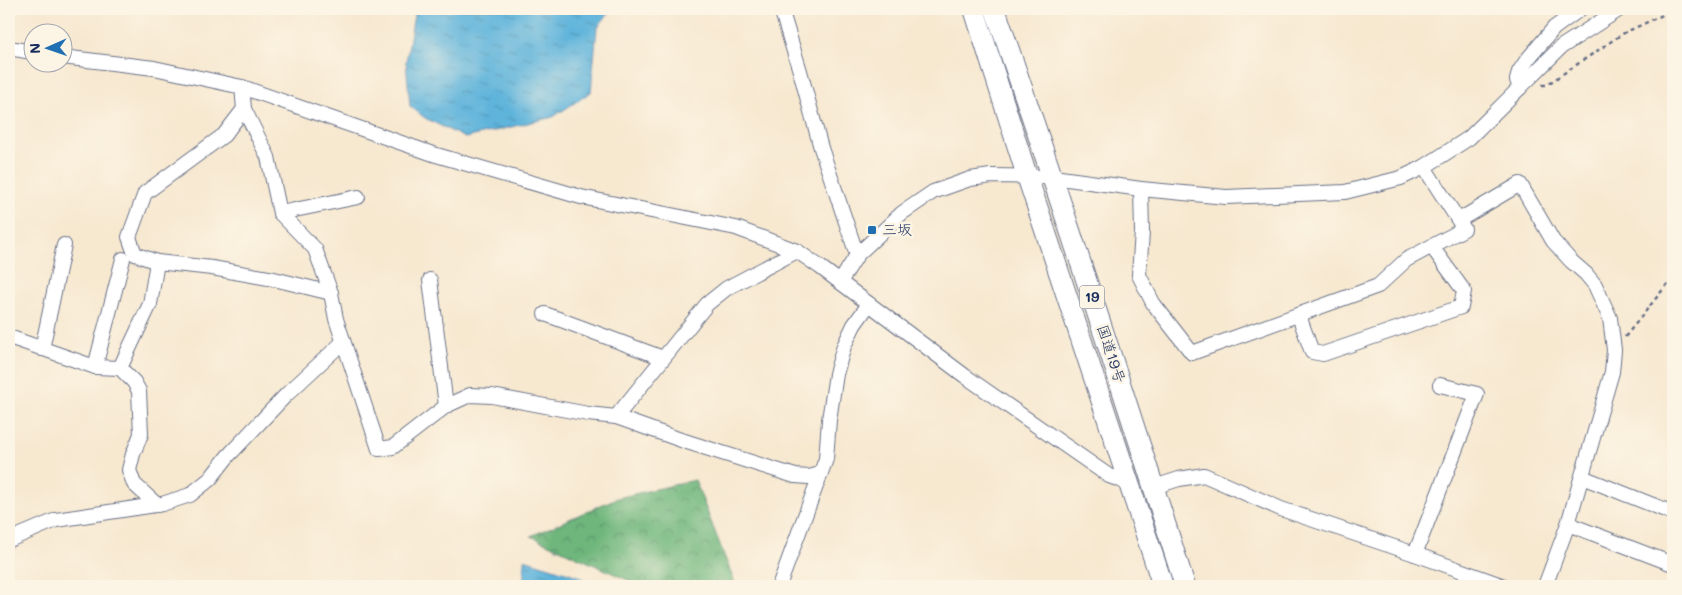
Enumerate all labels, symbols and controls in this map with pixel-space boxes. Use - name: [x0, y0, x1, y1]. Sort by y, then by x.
- north arrow: [22, 22, 72, 72]
- text: N: [25, 43, 44, 54]
- place label: 三坂: [882, 219, 912, 239]
- marker: 三坂: [866, 224, 878, 236]
- road number: 19: [1080, 286, 1104, 308]
- street label: 国道19号: [1093, 322, 1131, 386]

